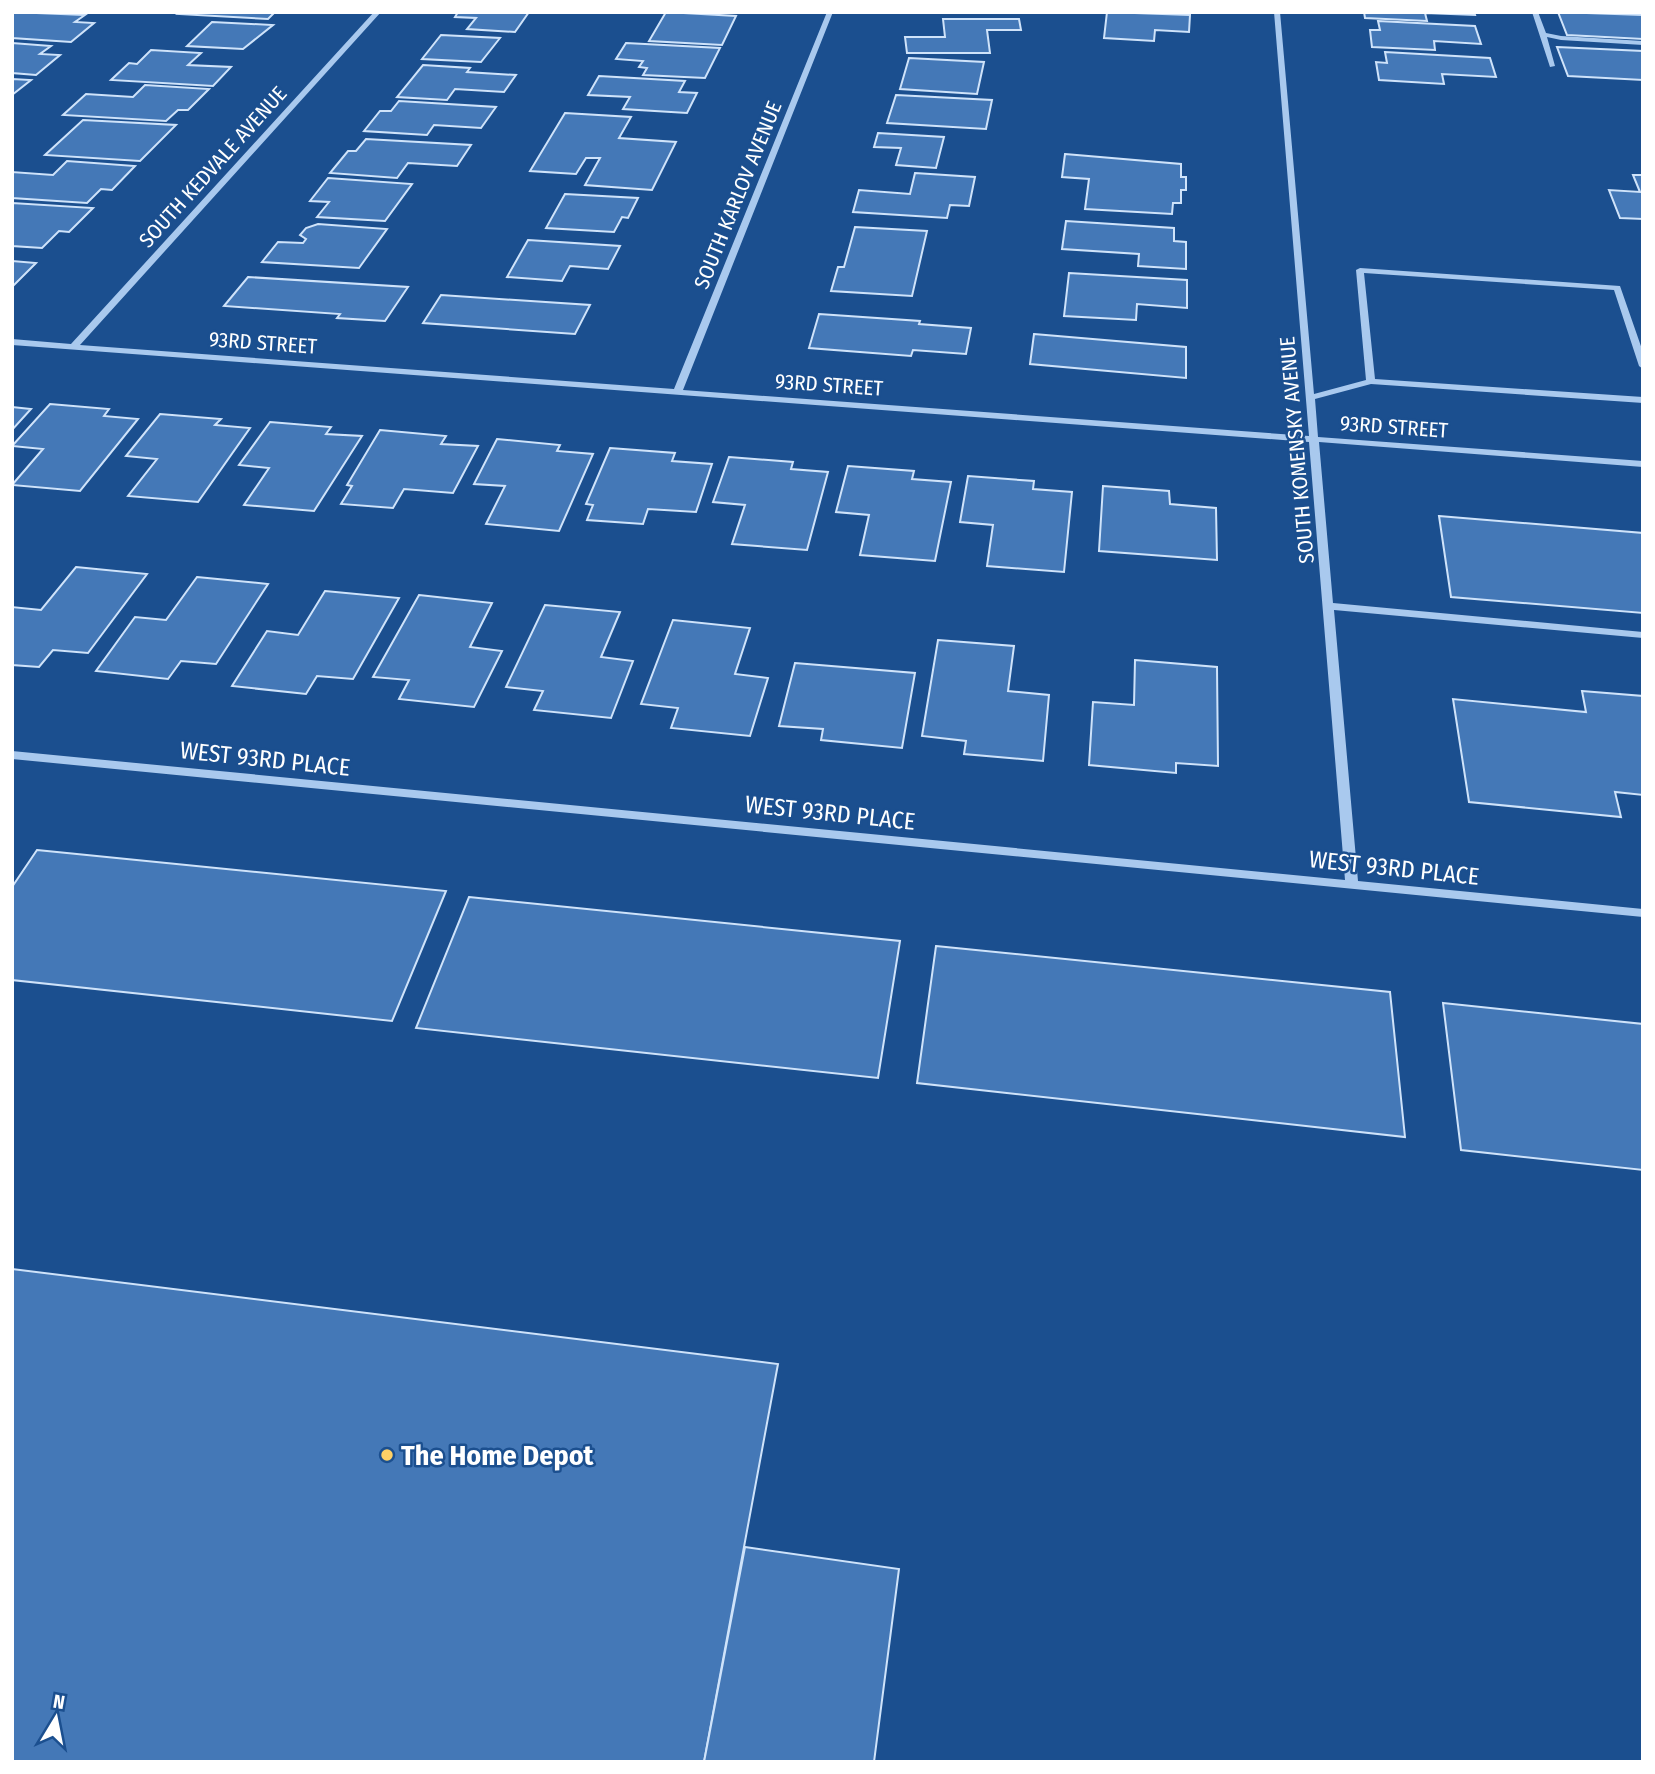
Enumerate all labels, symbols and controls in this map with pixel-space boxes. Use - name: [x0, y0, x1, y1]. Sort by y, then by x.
- street label: SOUTH KEDVALE AVENUE: [134, 81, 292, 253]
- street label: SOUTH KARLOV AVENUE: [688, 97, 788, 293]
- street label: 93RD STREET: [208, 326, 318, 360]
- street label: SOUTH KOMENSKY AVENUE: [1274, 335, 1320, 565]
- street label: 93RD STREET: [774, 368, 884, 402]
- street label: 93RD STREET: [1339, 410, 1449, 444]
- street label: WEST 93RD PLACE: [179, 736, 351, 782]
- street label: WEST 93RD PLACE: [744, 790, 916, 836]
- street label: WEST 93RD PLACE: [1308, 845, 1480, 891]
- place label: The Home Depot: [401, 1439, 595, 1472]
- marker: The Home Depot: [379, 1447, 395, 1463]
- north arrow: [21, 1683, 91, 1753]
- text: N: [51, 1689, 66, 1714]

